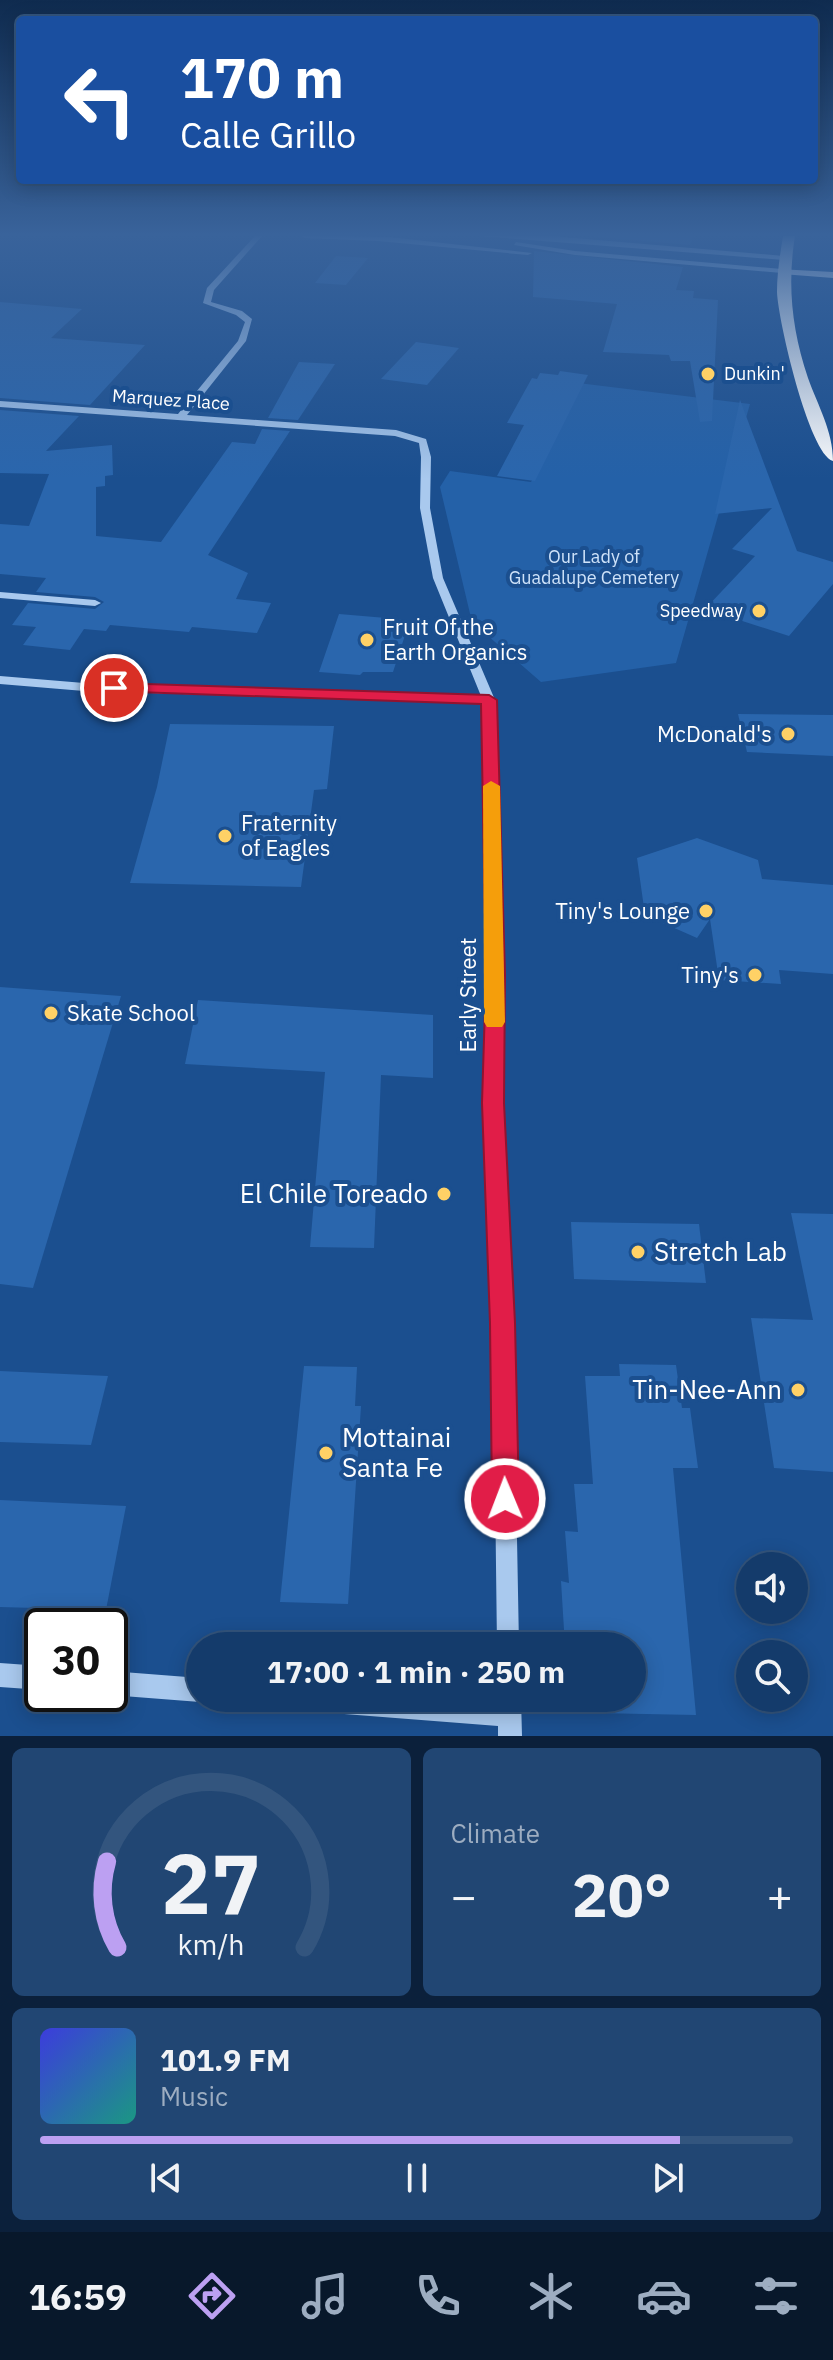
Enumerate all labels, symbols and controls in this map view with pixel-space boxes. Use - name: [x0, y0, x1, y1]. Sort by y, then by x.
- text: 170 m: [180, 41, 344, 113]
- icon: left: [48, 48, 152, 152]
- text: Calle Grillo: [180, 111, 356, 158]
- place label: Dunkin': [724, 362, 785, 385]
- marker: Dunkin': [699, 365, 717, 383]
- street label: Marquez Place: [111, 384, 231, 415]
- park label: Our Lady of Guadalupe Cemetery: [509, 545, 679, 589]
- place label: Speedway: [660, 599, 743, 622]
- marker: Speedway: [750, 602, 768, 620]
- place label: Fruit Of the Earth Organics: [383, 612, 527, 666]
- marker: Fruit Of the Earth Organics: [358, 631, 376, 649]
- pin: [80, 654, 148, 722]
- icon: arrive: [92, 666, 136, 710]
- place label: McDonald's: [657, 719, 772, 748]
- marker: McDonald's: [779, 725, 797, 743]
- place label: Fraternity of Eagles: [241, 808, 337, 862]
- marker: Fraternity of Eagles: [216, 827, 234, 845]
- place label: Tiny's Lounge: [555, 896, 690, 925]
- marker: Tiny's Lounge: [697, 902, 715, 920]
- street label: Early Street: [453, 938, 482, 1052]
- place label: Tiny's: [681, 960, 739, 989]
- marker: Tiny's: [746, 966, 764, 984]
- place label: Skate School: [67, 998, 195, 1027]
- marker: Skate School: [42, 1004, 60, 1022]
- place label: El Chile Toreado: [240, 1176, 428, 1210]
- marker: El Chile Toreado: [435, 1185, 453, 1203]
- place label: Stretch Lab: [654, 1234, 787, 1268]
- marker: Stretch Lab: [629, 1243, 647, 1261]
- place label: Tin-Nee-Ann: [632, 1372, 782, 1406]
- marker: Tin-Nee-Ann: [789, 1381, 807, 1399]
- place label: Mottainai Santa Fe: [342, 1420, 451, 1484]
- marker: Mottainai Santa Fe: [317, 1444, 335, 1462]
- position arrow: [463, 1457, 547, 1541]
- map controls: [736, 1552, 808, 1712]
- button: sound: [736, 1552, 808, 1624]
- speed limit sign: 30: [24, 1608, 128, 1712]
- button: search: [736, 1640, 808, 1712]
- text: 17:00 · 1 min · 250 m: [267, 1652, 565, 1691]
- text: Climate: [451, 1816, 540, 1850]
- text: 27: [161, 1829, 261, 1937]
- text: 20°: [572, 1855, 672, 1934]
- text: −: [451, 1867, 477, 1924]
- text: +: [767, 1867, 793, 1924]
- text: km/h: [178, 1926, 245, 1963]
- text: 101.9 FM: [160, 2040, 291, 2079]
- text: Music: [160, 2079, 228, 2113]
- icon: previous: [144, 2156, 188, 2200]
- icon: pause: [395, 2156, 439, 2200]
- icon: next: [646, 2156, 690, 2200]
- icon: directions: [184, 2268, 240, 2324]
- icon: music: [297, 2268, 353, 2324]
- icon: phone: [410, 2268, 466, 2324]
- icon: climate: [523, 2268, 579, 2324]
- icon: car: [636, 2268, 692, 2324]
- icon: filters: [748, 2268, 804, 2324]
- text: 16:59: [28, 2273, 127, 2320]

